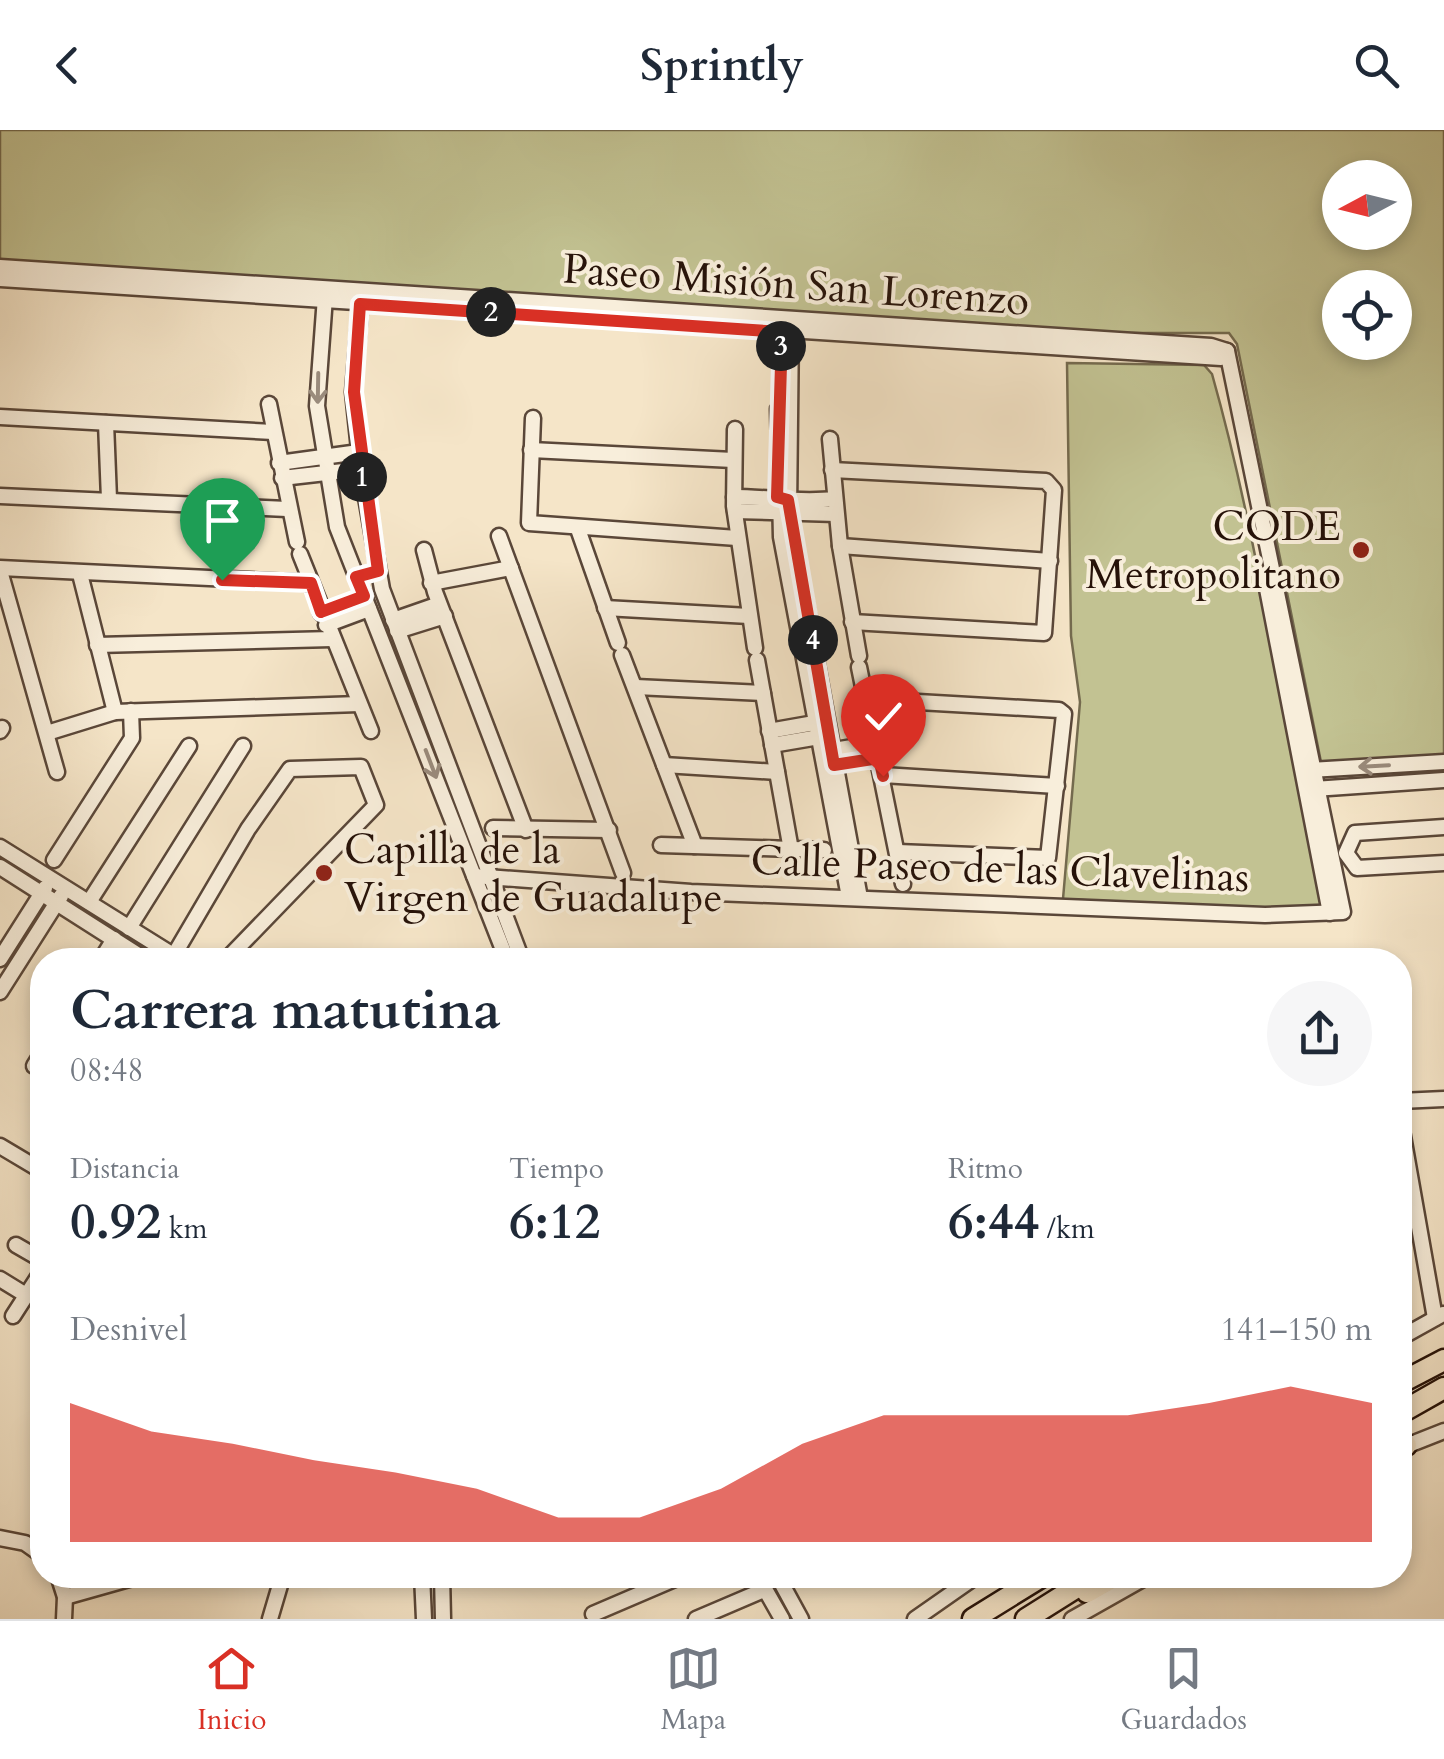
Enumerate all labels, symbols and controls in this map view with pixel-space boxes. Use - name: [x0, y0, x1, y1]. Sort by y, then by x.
- text: Sprintly: [640, 35, 804, 96]
- icon: back: [40, 38, 95, 93]
- icon: search: [1349, 38, 1404, 93]
- north arrow: [1322, 160, 1412, 250]
- map controls: [1322, 160, 1412, 360]
- street label: Paseo Misión San Lorenzo: [561, 240, 1031, 330]
- button: locate: [1322, 270, 1412, 360]
- pin: 2: [466, 287, 516, 337]
- text: 2: [484, 293, 498, 331]
- pin: 3: [756, 321, 806, 371]
- text: 3: [774, 327, 788, 365]
- one-way arrow: [308, 372, 327, 404]
- pin: 1: [337, 452, 387, 502]
- text: 1: [355, 458, 369, 496]
- pin: [180, 478, 265, 581]
- icon: arrive: [195, 493, 250, 548]
- place label: CODE Metropolitano: [1086, 498, 1341, 603]
- marker: CODE Metropolitano: [1350, 539, 1372, 561]
- pin: 4: [788, 615, 838, 665]
- text: 4: [806, 621, 820, 659]
- pin: [841, 674, 926, 777]
- icon: check: [856, 689, 911, 744]
- one-way arrow: [423, 748, 441, 778]
- one-way arrow: [1359, 757, 1391, 776]
- place label: Capilla de la Virgen de Guadalupe: [344, 821, 723, 926]
- street label: Calle Paseo de las Clavelinas: [750, 832, 1250, 906]
- marker: Capilla de la Virgen de Guadalupe: [313, 862, 335, 884]
- text: Carrera matutina: [70, 974, 501, 1048]
- button: share: [1267, 981, 1372, 1086]
- text: 08:48: [70, 1049, 144, 1093]
- text: Distancia: [70, 1150, 180, 1188]
- text: Tiempo: [509, 1150, 604, 1188]
- text: Ritmo: [948, 1150, 1023, 1188]
- text: 0.92: [70, 1188, 161, 1256]
- text: 6:12: [509, 1188, 600, 1256]
- text: 6:44: [948, 1188, 1039, 1256]
- text: km: [161, 1210, 208, 1248]
- text: /km: [1039, 1210, 1095, 1248]
- text: Desnivel: [70, 1308, 187, 1352]
- text: 141–150 m: [1220, 1308, 1372, 1352]
- tab: Inicio: [197, 1641, 266, 1739]
- tab: Mapa: [661, 1641, 726, 1739]
- tab: Guardados: [1121, 1641, 1247, 1739]

